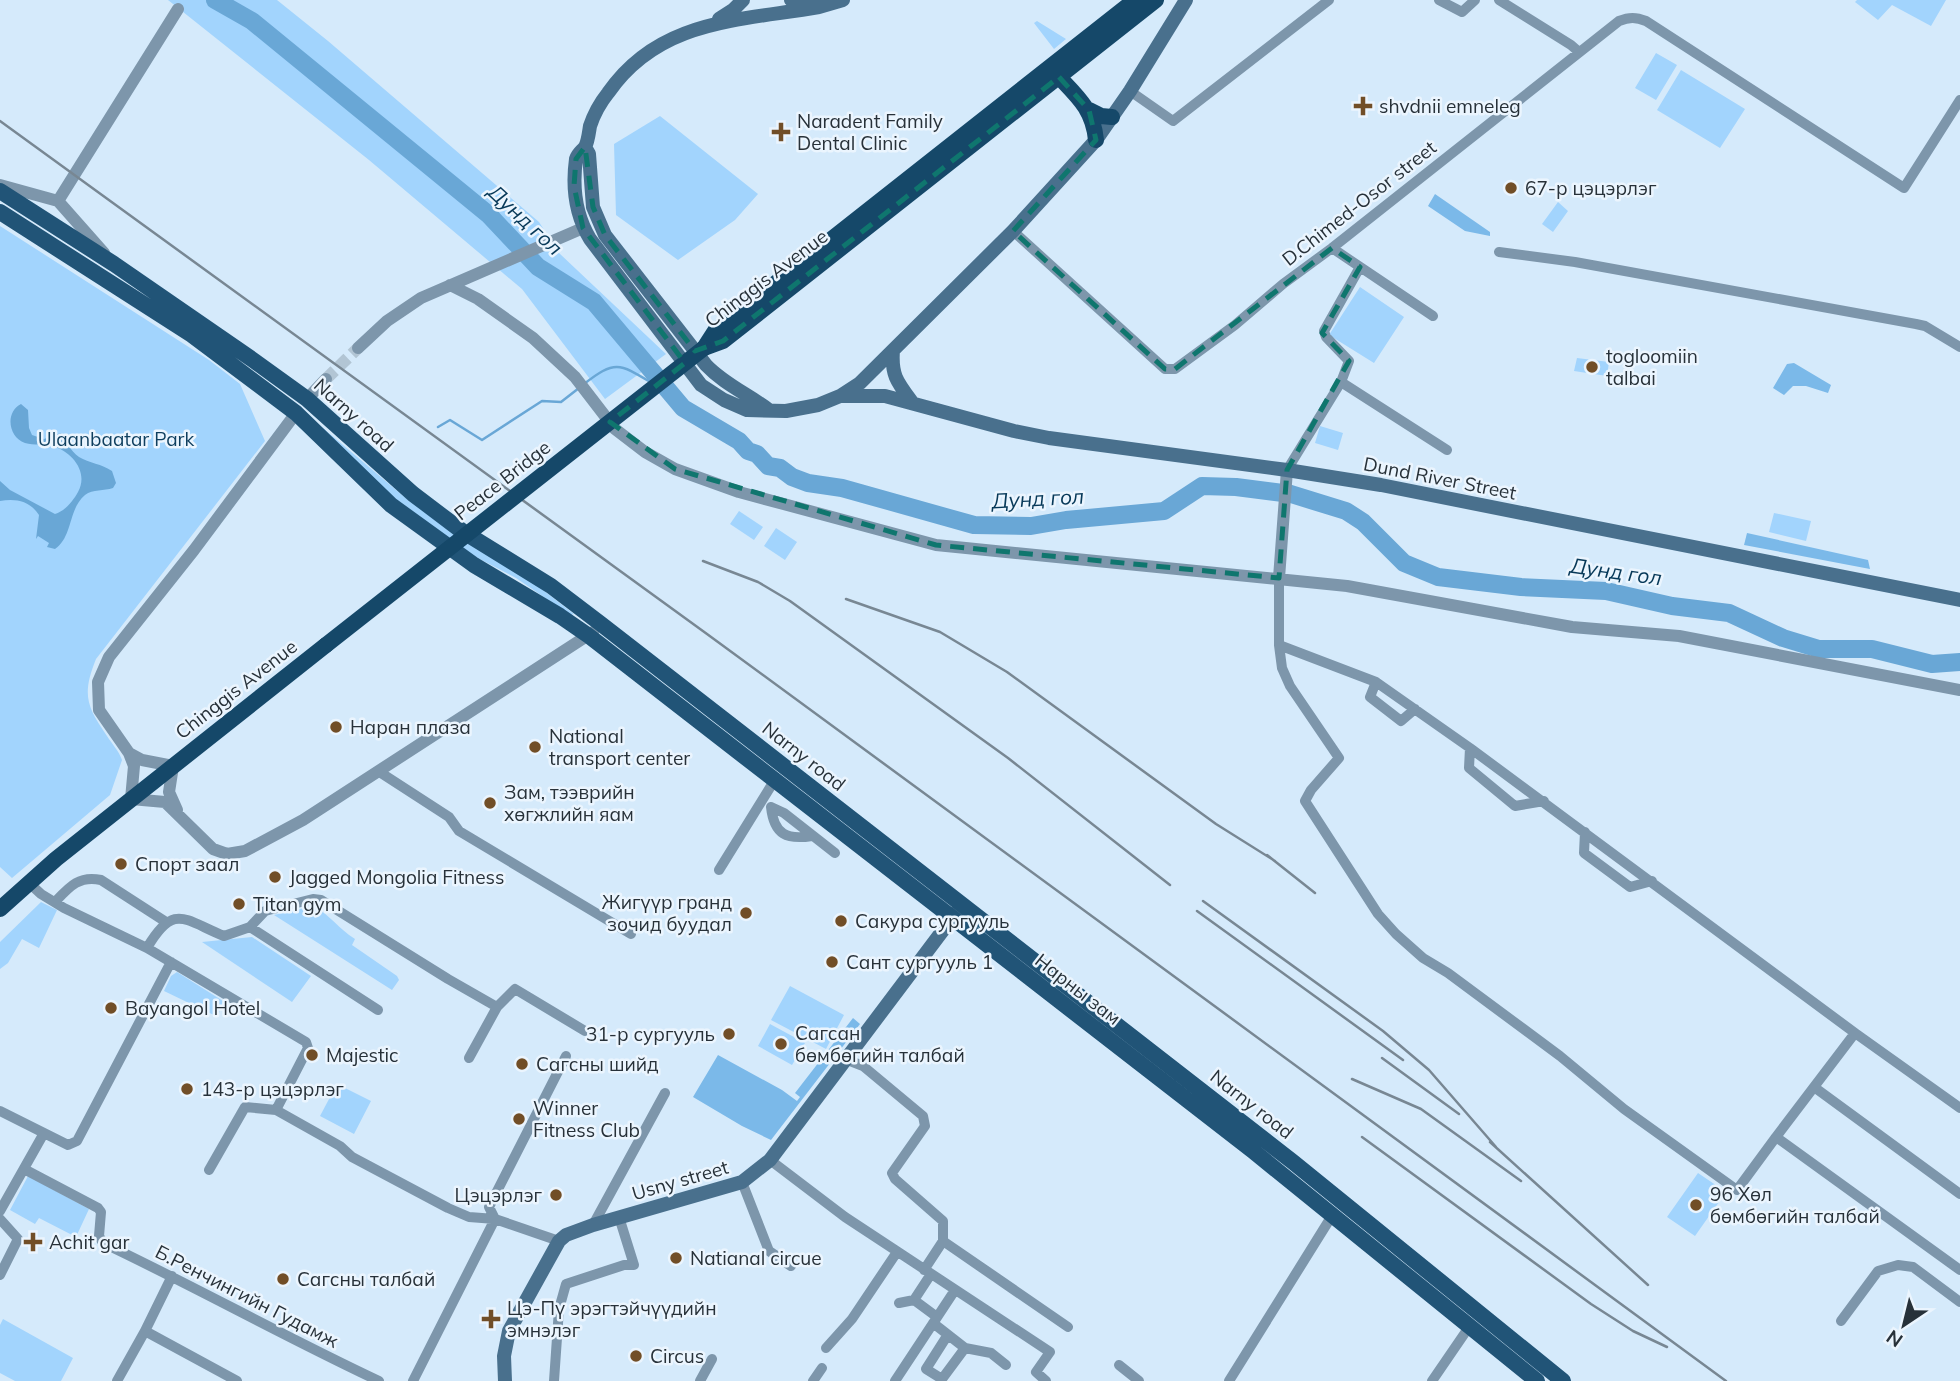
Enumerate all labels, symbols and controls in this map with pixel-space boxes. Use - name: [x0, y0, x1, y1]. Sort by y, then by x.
- place label: shvdnii emneleg: [1379, 94, 1521, 118]
- marker: shvdnii emneleg: [1353, 96, 1373, 116]
- place label: Naradent Family Dental Clinic: [797, 109, 943, 155]
- marker: Naradent Family Dental Clinic: [771, 122, 791, 142]
- street label: D.Chimed-Osor street: [1277, 135, 1441, 271]
- place label: 67-р цэцэрлэг: [1525, 176, 1657, 200]
- water label: Дунд гол: [482, 177, 568, 260]
- marker: 67-р цэцэрлэг: [1503, 180, 1519, 196]
- street label: Chinggis Avenue: [700, 224, 832, 332]
- place label: togloomiin talbai: [1606, 344, 1698, 390]
- marker: togloomiin talbai: [1584, 359, 1600, 375]
- street label: Narny road: [309, 373, 399, 457]
- park label: Ulaanbaatar Park: [38, 427, 194, 451]
- street label: Peace Bridge: [449, 435, 555, 525]
- street label: Dund River Street: [1362, 451, 1519, 505]
- water label: Дунд гол: [989, 483, 1085, 514]
- water label: Дунд гол: [1567, 551, 1664, 590]
- street label: Chinggis Avenue: [170, 634, 302, 744]
- place label: Наран плаза: [350, 715, 471, 739]
- street label: Narny road: [758, 716, 850, 796]
- marker: Наран плаза: [328, 719, 344, 735]
- place label: National transport center: [549, 724, 690, 770]
- marker: National transport center: [527, 739, 543, 755]
- place label: Зам, тээврийн хөгжлийн яам: [504, 780, 635, 826]
- marker: Зам, тээврийн хөгжлийн яам: [482, 795, 498, 811]
- place label: Спорт заал: [135, 852, 240, 876]
- marker: Спорт заал: [113, 856, 129, 872]
- place label: Jagged Mongolia Fitness: [289, 865, 504, 889]
- marker: Jagged Mongolia Fitness: [267, 869, 283, 885]
- place label: Жигүүр гранд зочид буудал: [602, 890, 732, 936]
- place label: Titan gym: [253, 892, 341, 916]
- marker: Titan gym: [231, 896, 247, 912]
- marker: Жигүүр гранд зочид буудал: [738, 905, 754, 921]
- place label: Сакура сургууль: [855, 909, 1010, 933]
- marker: Сакура сургууль: [833, 913, 849, 929]
- street label: Нарны зам: [1030, 948, 1126, 1030]
- place label: Сант сургууль 1: [846, 950, 993, 974]
- marker: Сант сургууль 1: [824, 954, 840, 970]
- place label: Bayangol Hotel: [125, 996, 260, 1020]
- marker: Bayangol Hotel: [103, 1000, 119, 1016]
- place label: Сагсан бөмбөгийн талбай: [795, 1021, 965, 1067]
- place label: 31-р сургууль: [586, 1022, 715, 1046]
- marker: 31-р сургууль: [721, 1026, 737, 1042]
- marker: Сагсан бөмбөгийн талбай: [773, 1036, 789, 1052]
- place label: Majestic: [326, 1043, 398, 1067]
- marker: Majestic: [304, 1047, 320, 1063]
- place label: Сагсны шийд: [536, 1052, 659, 1076]
- marker: Сагсны шийд: [514, 1056, 530, 1072]
- street label: Narny road: [1206, 1064, 1298, 1144]
- place label: 143-р цэцэрлэг: [201, 1077, 344, 1101]
- marker: 143-р цэцэрлэг: [179, 1081, 195, 1097]
- place label: Winner Fitness Club: [533, 1096, 640, 1142]
- marker: Winner Fitness Club: [511, 1111, 527, 1127]
- street label: Usny street: [629, 1155, 731, 1205]
- place label: 96 Хөл бөмбөгийн талбай: [1710, 1182, 1880, 1228]
- place label: Цэцэрлэг: [454, 1183, 543, 1207]
- marker: Цэцэрлэг: [548, 1187, 564, 1203]
- marker: 96 Хөл бөмбөгийн талбай: [1688, 1197, 1704, 1213]
- place label: Achit gar: [49, 1230, 129, 1254]
- marker: Achit gar: [23, 1232, 43, 1252]
- street label: Б.Ренчингийн Гудамж: [152, 1239, 343, 1353]
- place label: Natianal circue: [690, 1246, 822, 1270]
- marker: Natianal circue: [668, 1250, 684, 1266]
- place label: Сагсны талбай: [297, 1267, 435, 1291]
- marker: Сагсны талбай: [275, 1271, 291, 1287]
- north arrow: [1869, 1290, 1939, 1360]
- place label: Цэ-Пү эрэгтэйчүүдийн эмнэлэг: [507, 1296, 717, 1342]
- marker: Цэ-Пү эрэгтэйчүүдийн эмнэлэг: [481, 1309, 501, 1329]
- text: N: [1881, 1325, 1907, 1353]
- place label: Circus: [650, 1344, 704, 1368]
- marker: Circus: [628, 1348, 644, 1364]

